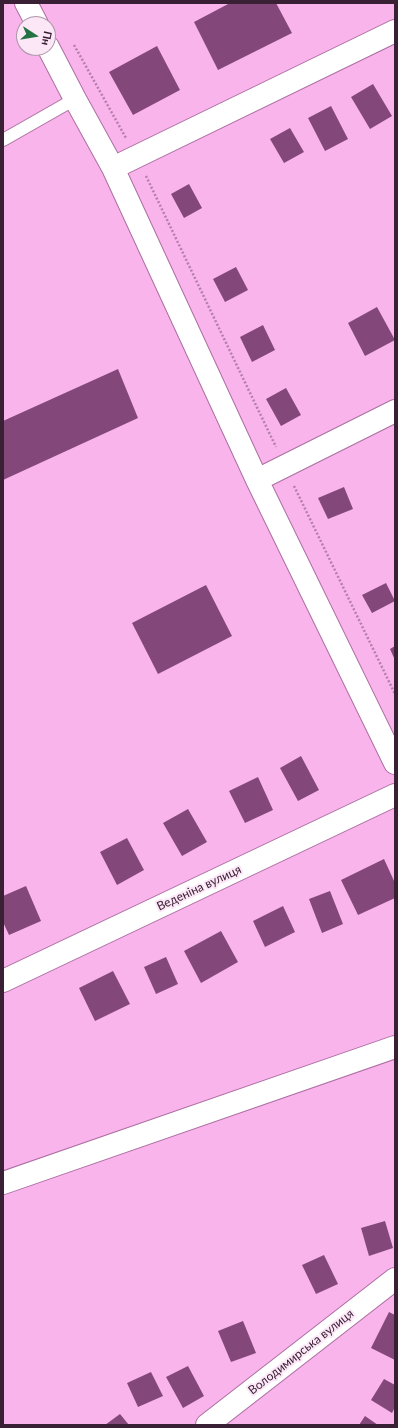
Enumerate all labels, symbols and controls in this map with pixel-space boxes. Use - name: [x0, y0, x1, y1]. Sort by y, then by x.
- north arrow: [16, 16, 56, 56]
- text: Пн: [39, 30, 55, 47]
- street label: Веденіна вулиця: [154, 862, 244, 914]
- street label: Володимирська вулиця: [246, 1306, 356, 1398]

